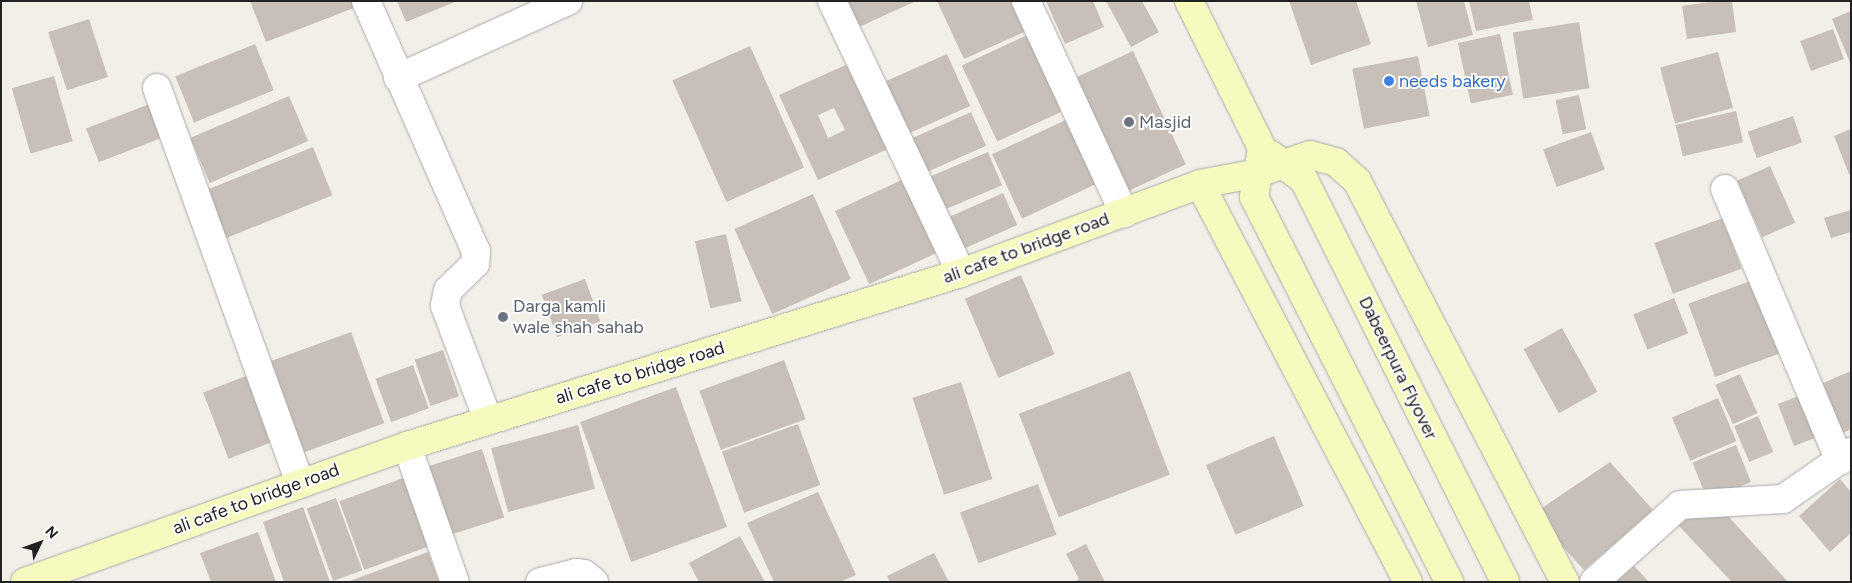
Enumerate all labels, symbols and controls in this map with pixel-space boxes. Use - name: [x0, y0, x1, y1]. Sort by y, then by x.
- place label: needs bakery: [1399, 70, 1506, 92]
- marker: needs bakery: [1383, 75, 1395, 87]
- place label: Masjid: [1139, 111, 1191, 133]
- marker: Masjid: [1123, 116, 1135, 128]
- street label: ali cafe to bridge road: [940, 208, 1112, 288]
- street label: Dabeerpura Flyover: [1354, 293, 1442, 443]
- place label: Darga kamli wale shah sahab: [513, 296, 644, 338]
- marker: Darga kamli wale shah sahab: [497, 311, 509, 323]
- street label: ali cafe to bridge road: [553, 337, 727, 409]
- street label: ali cafe to bridge road: [170, 459, 342, 539]
- north arrow: [15, 518, 65, 568]
- text: N: [42, 523, 61, 542]

